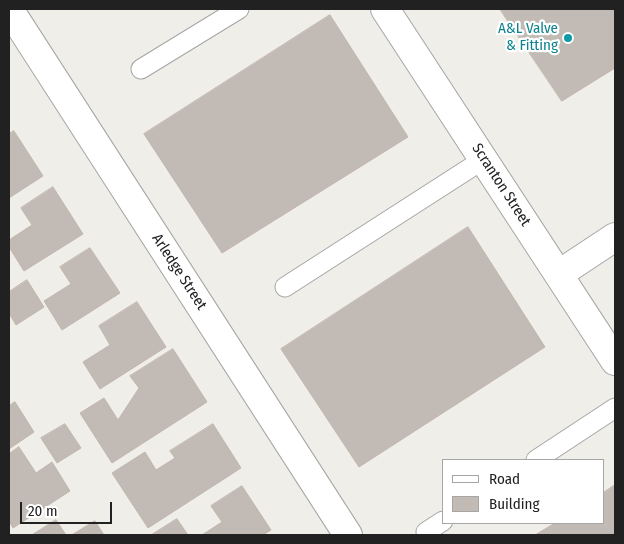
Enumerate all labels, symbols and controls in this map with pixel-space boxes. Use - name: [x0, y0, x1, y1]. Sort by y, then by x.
- place label: A&L Valve & Fitting: [498, 20, 558, 55]
- marker: A&L Valve & Fitting: [562, 32, 574, 44]
- street label: Scranton Street: [468, 140, 534, 230]
- street label: Arledge Street: [148, 231, 210, 313]
- legend: [442, 459, 604, 524]
- text: Road: [489, 470, 520, 488]
- scale bar: [22, 492, 115, 524]
- text: Building: [489, 495, 540, 513]
- text: 20 m: [28, 502, 58, 520]

